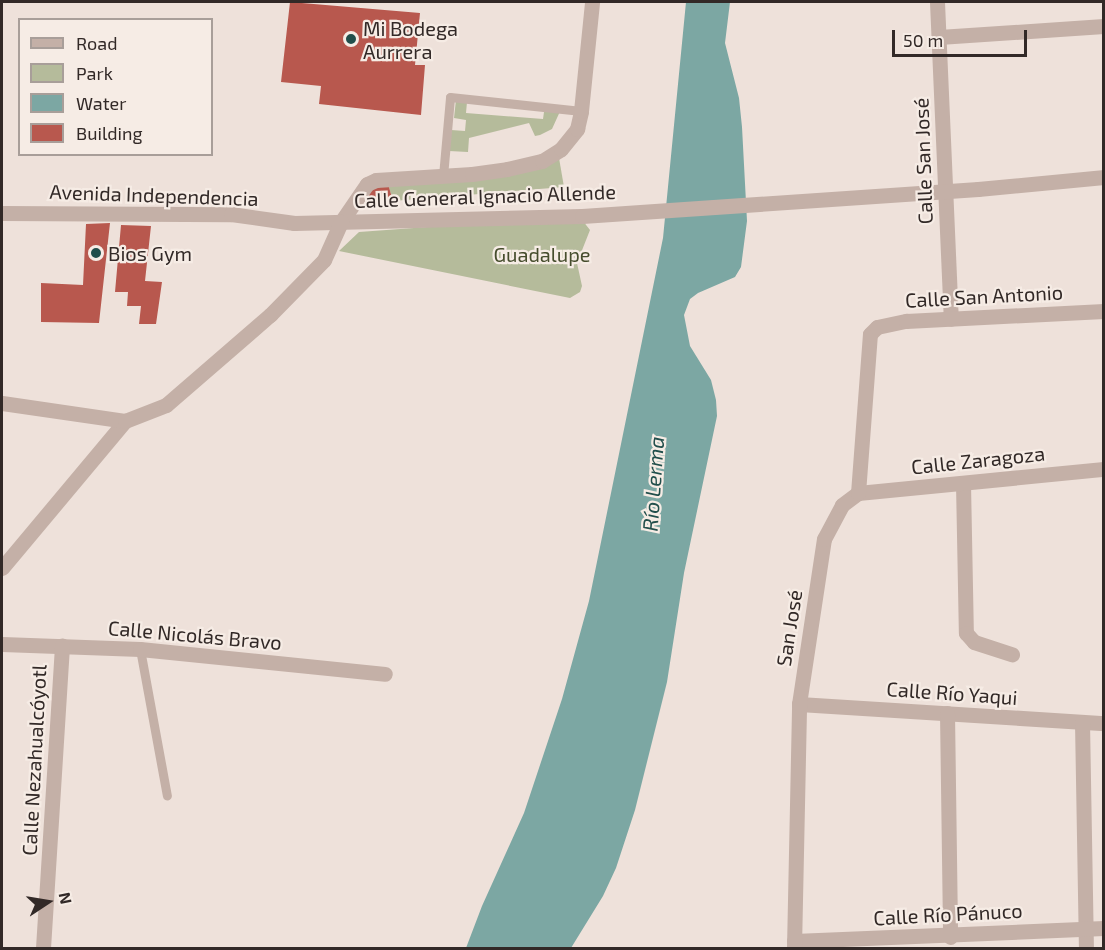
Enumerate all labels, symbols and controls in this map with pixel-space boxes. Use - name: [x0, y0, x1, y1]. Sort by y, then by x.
- place label: Mi Bodega Aurrera: [363, 16, 458, 63]
- legend: [18, 18, 213, 156]
- scale bar: [895, 18, 1030, 56]
- text: 50 m: [903, 29, 943, 51]
- text: Road: [76, 32, 117, 54]
- marker: Mi Bodega Aurrera: [344, 32, 358, 46]
- text: Park: [76, 62, 113, 84]
- text: Water: [76, 92, 126, 114]
- street label: Calle San José: [909, 97, 937, 225]
- text: Building: [76, 122, 143, 144]
- street label: Avenida Independencia: [49, 179, 259, 211]
- street label: Calle General Ignacio Allende: [353, 179, 617, 213]
- place label: Bios Gym: [108, 241, 192, 265]
- park label: Guadalupe: [493, 242, 591, 266]
- marker: Bios Gym: [89, 246, 103, 260]
- street label: Calle San Antonio: [904, 280, 1064, 312]
- water label: Río Lerma: [637, 436, 669, 532]
- street label: Calle Zaragoza: [910, 441, 1046, 479]
- street label: San José: [771, 588, 807, 668]
- street label: Calle Nicolás Bravo: [107, 615, 283, 655]
- street label: Calle Nezahualcóyotl: [17, 664, 51, 856]
- street label: Calle Río Yaqui: [886, 676, 1018, 710]
- north arrow: [18, 872, 78, 932]
- text: N: [56, 891, 77, 906]
- street label: Calle Río Pánuco: [873, 898, 1023, 930]

